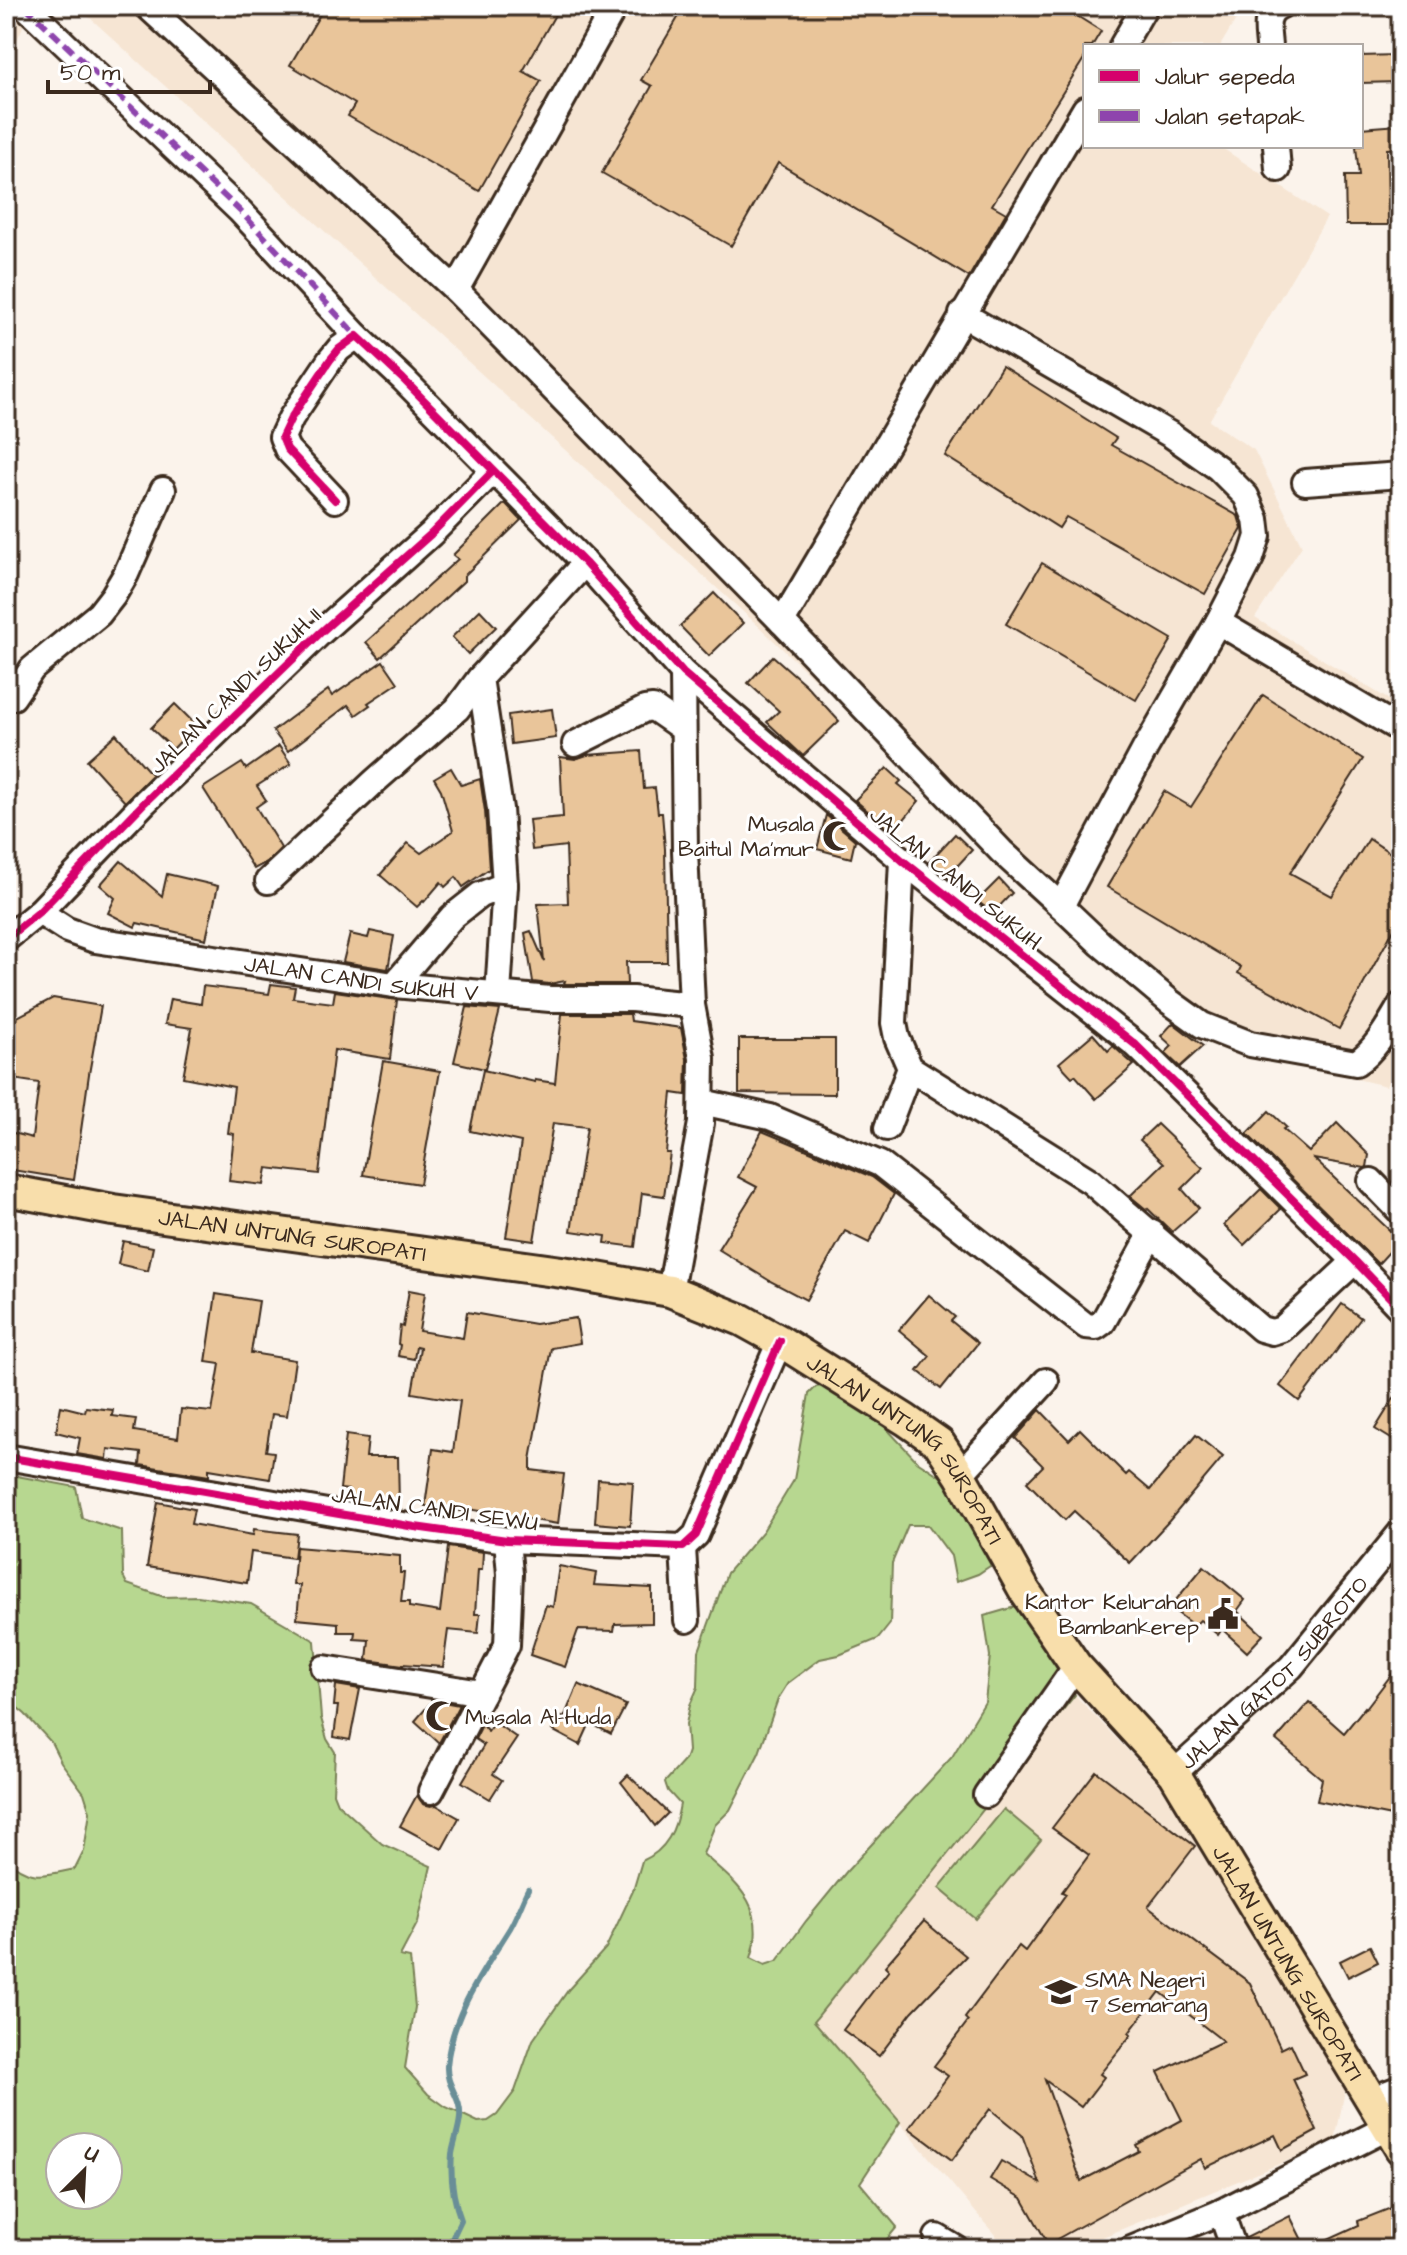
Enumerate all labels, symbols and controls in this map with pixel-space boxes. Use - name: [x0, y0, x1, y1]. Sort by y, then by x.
- scale bar: [48, 44, 210, 94]
- legend: [1083, 44, 1363, 148]
- text: 50 m: [60, 56, 121, 90]
- text: Jalur sepeda: [1155, 60, 1295, 94]
- text: Jalan setapak: [1155, 100, 1305, 134]
- street label: JALAN CANDI SUKUH II: [143, 601, 329, 782]
- street label: JALAN CANDI SUKUH: [863, 800, 1048, 958]
- place label: Musala Baitul Ma'mur: [678, 809, 814, 865]
- mosque icon: Musala Baitul Ma'mur: [821, 819, 855, 853]
- street label: JALAN CANDI SUKUH V: [242, 949, 480, 1010]
- street label: JALAN UNTUNG SUROPATI: [156, 1202, 428, 1270]
- street label: JALAN UNTUNG SUROPATI: [800, 1347, 1010, 1550]
- street label: JALAN CANDI SEWU: [330, 1480, 540, 1539]
- street label: JALAN GATOT SUBROTO: [1174, 1570, 1376, 1777]
- place label: Kantor Kelurahan Bambankerep: [1025, 1587, 1199, 1643]
- public building icon: Kantor Kelurahan Bambankerep: [1206, 1597, 1240, 1631]
- mosque icon: Musala Al-Huda: [424, 1699, 458, 1733]
- place label: Musala Al-Huda: [465, 1702, 611, 1733]
- street label: JALAN UNTUNG SUROPATI: [1204, 1840, 1370, 2087]
- place label: SMA Negeri 7 Semarang: [1085, 1965, 1207, 2022]
- school or university icon: SMA Negeri 7 Semarang: [1044, 1975, 1078, 2009]
- north arrow: [44, 2131, 124, 2211]
- text: U: [80, 2137, 103, 2171]

